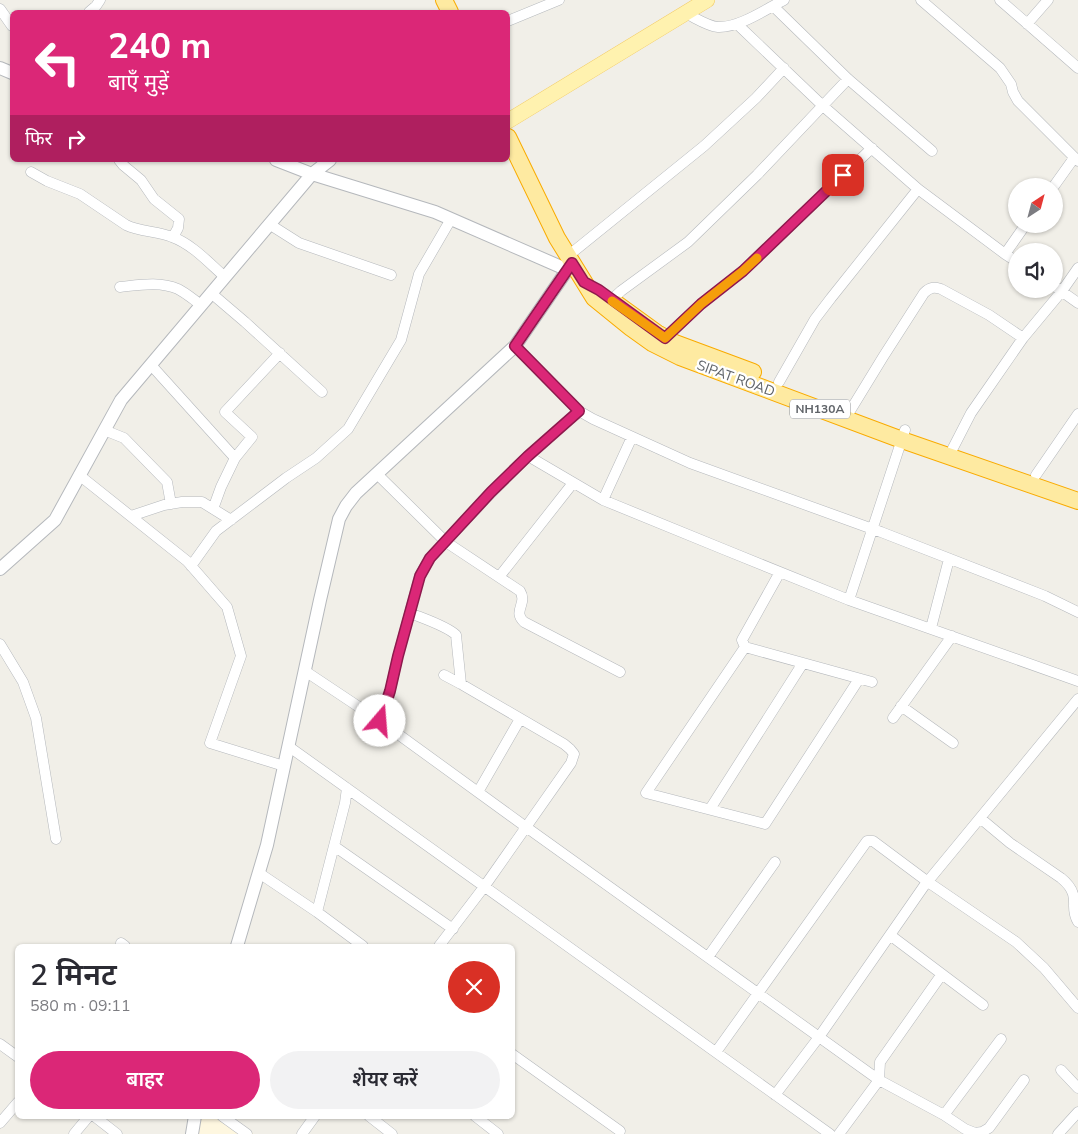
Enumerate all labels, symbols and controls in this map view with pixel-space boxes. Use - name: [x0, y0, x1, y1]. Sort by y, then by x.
- text: 240 m: [108, 23, 211, 70]
- icon: left: [25, 30, 90, 95]
- text: बाएँ मुड़ें: [108, 68, 169, 98]
- icon: right: [62, 125, 90, 153]
- text: फिर: [25, 126, 52, 152]
- pin: [822, 154, 864, 196]
- icon: arrive: [829, 161, 857, 189]
- north arrow: [1008, 178, 1062, 232]
- map controls: [1008, 178, 1063, 298]
- button: sound: [1008, 243, 1063, 298]
- street label: SIPAT ROAD: [694, 356, 777, 401]
- road number: NH130A: [790, 399, 850, 418]
- position arrow: [353, 694, 405, 746]
- text: 2 मिनट: [30, 955, 117, 996]
- button: close: [448, 961, 500, 1013]
- text: 580 m · 09:11: [30, 995, 131, 1017]
- button: बाहर: [30, 1051, 260, 1109]
- button: शेयर करें: [270, 1051, 500, 1109]

